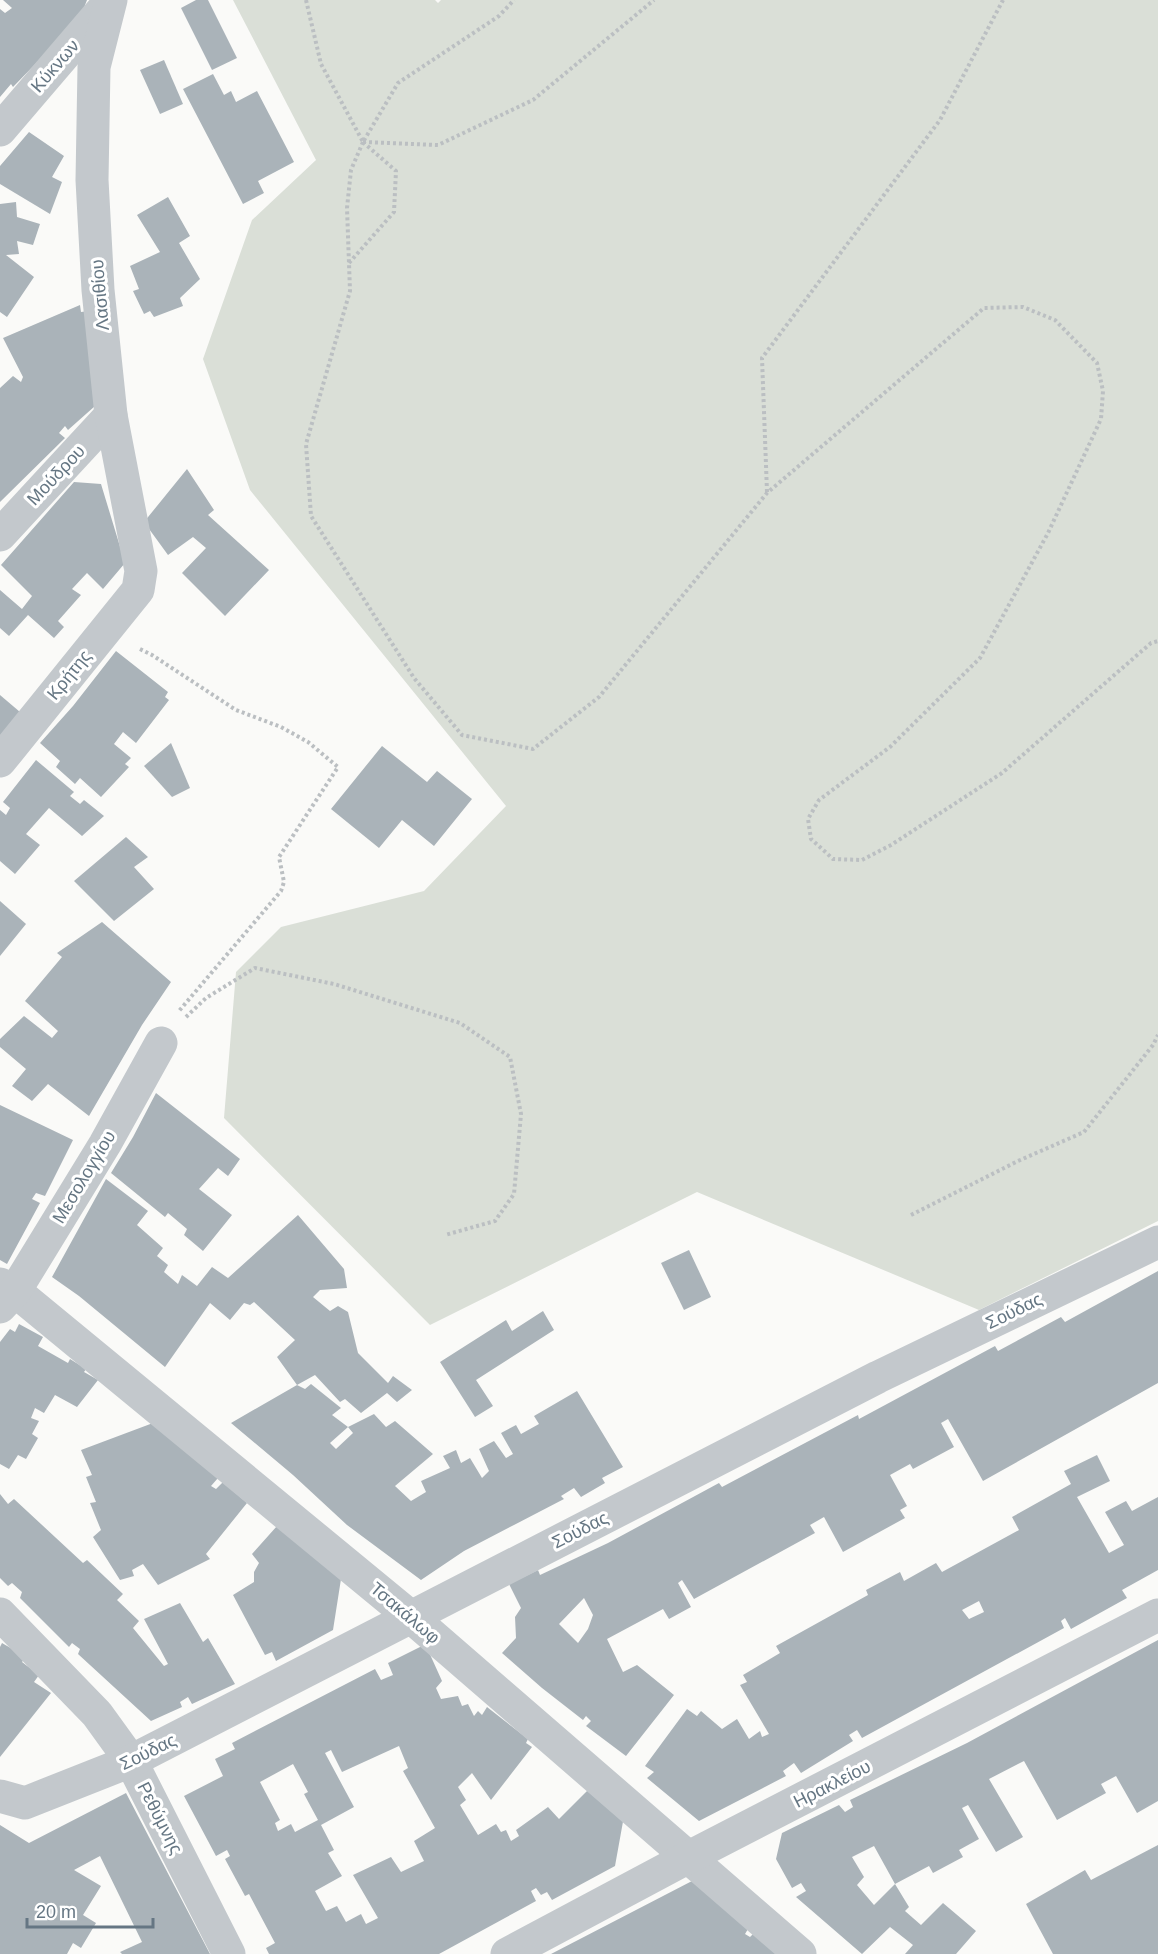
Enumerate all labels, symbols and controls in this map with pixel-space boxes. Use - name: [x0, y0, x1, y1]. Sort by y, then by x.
- street label: Κύκνων: [27, 36, 83, 96]
- street label: Λασιθίου: [87, 259, 113, 331]
- street label: Μούδρου: [23, 441, 89, 509]
- street label: Κρήτης: [43, 646, 95, 704]
- street label: Μεσολογγίου: [49, 1127, 119, 1227]
- street label: Σούδας: [983, 1289, 1046, 1333]
- street label: Σούδας: [549, 1507, 612, 1553]
- street label: Τσακάλωφ: [366, 1578, 444, 1648]
- street label: Σούδας: [117, 1730, 180, 1774]
- street label: Ηρακλείου: [790, 1756, 874, 1812]
- street label: Ρεθύμνης: [133, 1779, 187, 1858]
- scale bar: [27, 1891, 153, 1929]
- text: 20 m: [36, 1902, 76, 1922]

